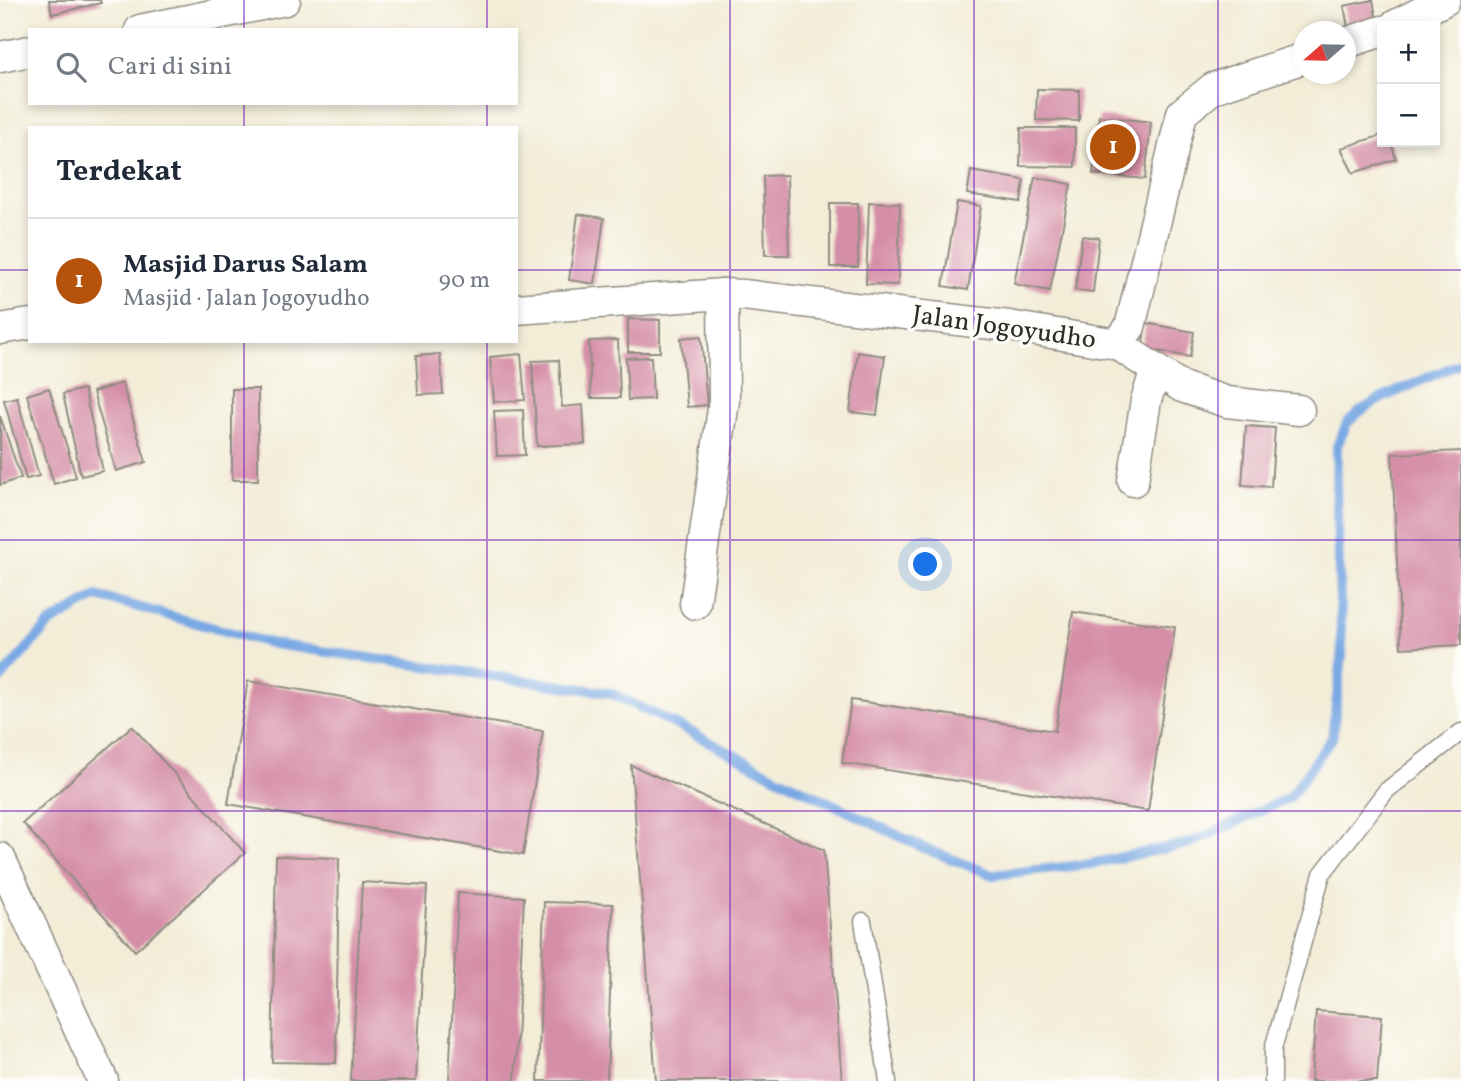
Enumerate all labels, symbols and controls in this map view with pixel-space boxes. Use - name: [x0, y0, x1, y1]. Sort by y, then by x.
- north arrow: [1293, 21, 1356, 84]
- map controls: [1377, 21, 1440, 147]
- button: +: [1377, 21, 1440, 84]
- search box: [28, 28, 518, 105]
- icon: search: [52, 48, 90, 86]
- text: Cari di sini: [108, 49, 232, 85]
- button: −: [1377, 84, 1440, 147]
- pin: 1: [1090, 121, 1136, 173]
- text: Terdekat: [56, 151, 182, 193]
- text: Masjid Darus Salam: [123, 247, 368, 283]
- text: 1: [74, 265, 84, 297]
- text: 90 m: [439, 265, 490, 297]
- text: Masjid · Jalan Jogoyudho: [123, 283, 369, 315]
- street label: Jalan Jogoyudho: [910, 297, 1098, 359]
- your location: [908, 547, 942, 581]

